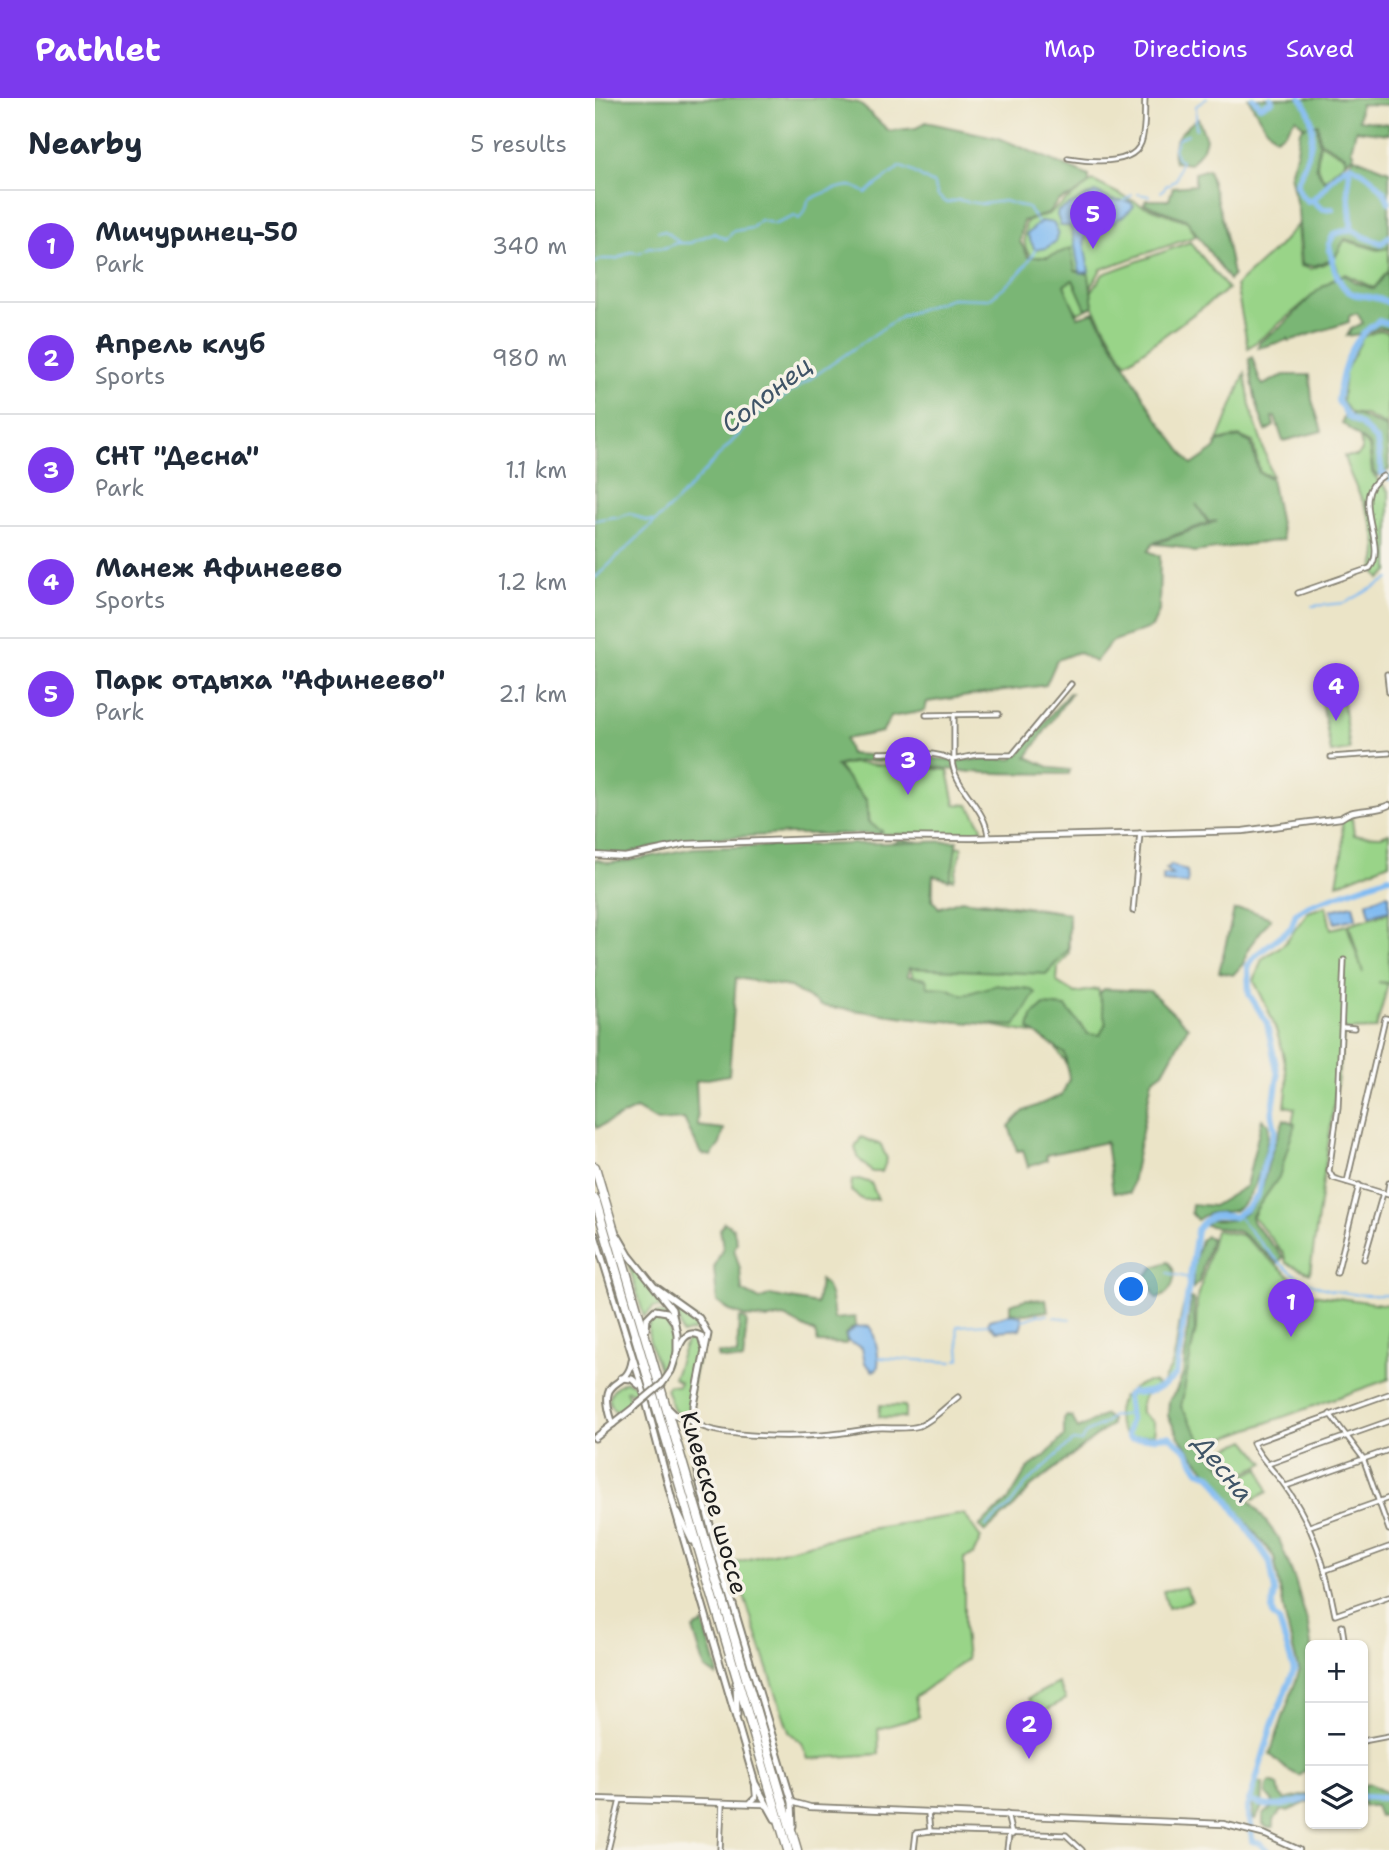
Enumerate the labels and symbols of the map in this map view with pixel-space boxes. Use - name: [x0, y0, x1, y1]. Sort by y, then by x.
- pin: 5: [1070, 191, 1116, 249]
- water label: Солонец: [713, 347, 819, 441]
- pin: 4: [1313, 663, 1359, 721]
- pin: 3: [885, 737, 931, 795]
- your location: [1114, 1272, 1148, 1306]
- pin: 1: [1268, 1279, 1314, 1337]
- street label: Киевское шоссе: [673, 1408, 755, 1598]
- water label: Десна: [1185, 1425, 1262, 1509]
- pin: 2: [1006, 1701, 1052, 1759]

